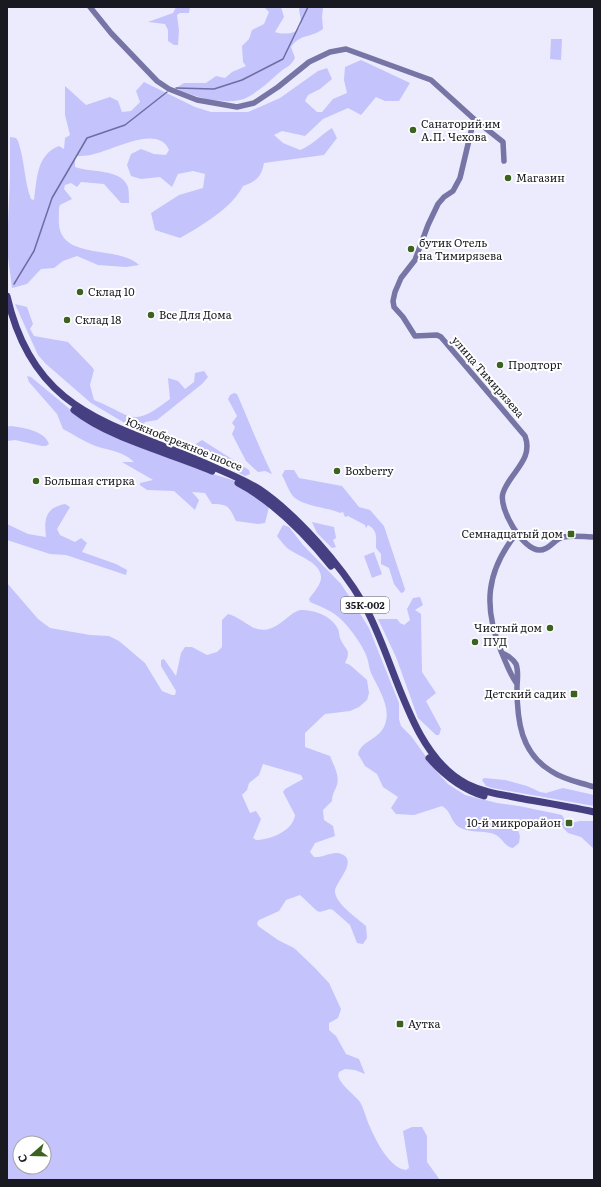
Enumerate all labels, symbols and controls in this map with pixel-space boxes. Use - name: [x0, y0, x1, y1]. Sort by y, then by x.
- place label: Санаторий им А.П. Чехова: [421, 115, 500, 144]
- marker: Санаторий им А.П. Чехова: [408, 125, 418, 135]
- place label: Магазин: [516, 169, 565, 185]
- marker: Магазин: [503, 173, 513, 183]
- place label: бутик Отель на Тимирязева: [419, 234, 502, 263]
- marker: бутик Отель на Тимирязева: [406, 244, 416, 254]
- place label: Склад 10: [88, 283, 135, 299]
- marker: Склад 10: [75, 287, 85, 297]
- place label: Все Для Дома: [159, 306, 232, 322]
- marker: Все Для Дома: [146, 310, 156, 320]
- place label: Склад 18: [75, 311, 121, 327]
- marker: Склад 18: [62, 315, 72, 325]
- street label: улица Тимирязева: [449, 332, 529, 421]
- place label: Продторг: [508, 356, 562, 372]
- marker: Продторг: [495, 360, 505, 370]
- street label: Южнобережное шоссе: [124, 412, 245, 474]
- place label: Boxberry: [345, 462, 394, 478]
- marker: Boxberry: [332, 466, 342, 476]
- place label: Большая стирка: [44, 472, 135, 488]
- marker: Большая стирка: [31, 476, 41, 486]
- place label: Семнадцатый дом: [462, 525, 563, 541]
- marker: Семнадцатый дом: [566, 529, 576, 539]
- road number: 35К-002: [341, 597, 389, 613]
- place label: Чистый дом: [474, 619, 542, 635]
- marker: Чистый дом: [545, 623, 555, 633]
- place label: ПУД: [483, 633, 507, 649]
- marker: ПУД: [470, 637, 480, 647]
- place label: Детский садик: [485, 685, 566, 701]
- marker: Детский садик: [569, 689, 579, 699]
- place label: 10-й микрорайон: [467, 814, 561, 830]
- marker: 10-й микрорайон: [564, 818, 574, 828]
- place label: Аутка: [408, 1015, 440, 1031]
- marker: Аутка: [395, 1019, 405, 1029]
- north arrow: [12, 1135, 52, 1175]
- text: С: [13, 1152, 31, 1165]

